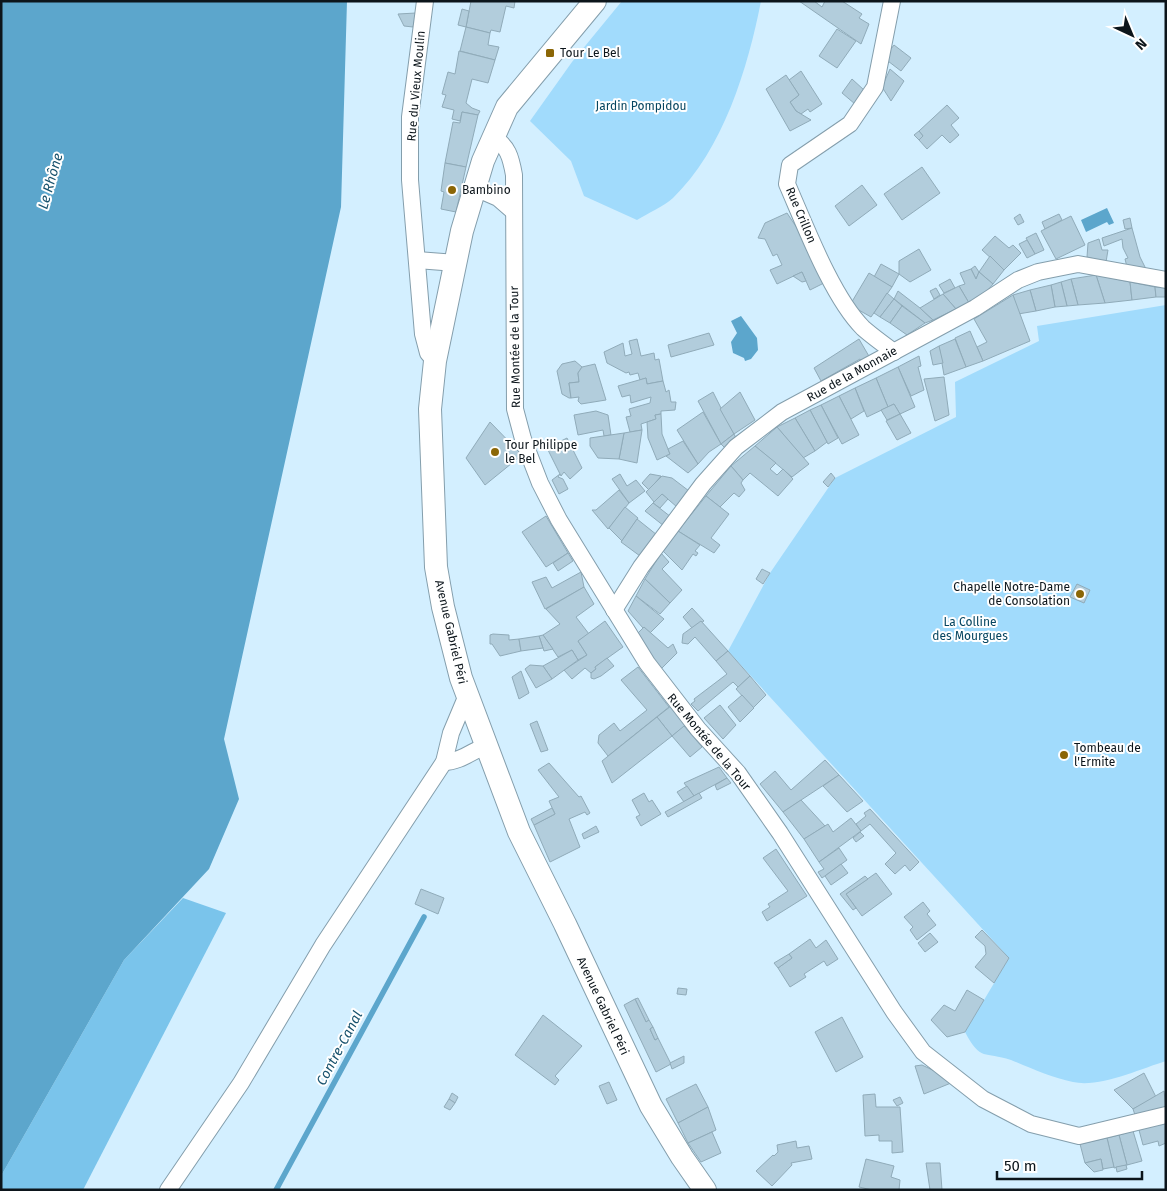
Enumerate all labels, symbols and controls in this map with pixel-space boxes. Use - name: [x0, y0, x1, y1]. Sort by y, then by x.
- north arrow: [1107, 10, 1157, 60]
- street label: Rue du Vieux Moulin: [404, 30, 428, 142]
- text: N: [1131, 35, 1150, 53]
- place label: Tour Le Bel: [560, 46, 621, 60]
- marker: Tour Le Bel: [544, 47, 556, 59]
- park label: Jardin Pompidou: [596, 99, 686, 113]
- water label: Le Rhône: [34, 151, 67, 211]
- place label: Bambino: [462, 183, 511, 197]
- marker: Bambino: [446, 184, 458, 196]
- street label: Rue Crillon: [783, 185, 819, 245]
- street label: Rue Montée de la Tour: [507, 286, 523, 408]
- street label: Rue de la Monnaie: [804, 343, 900, 405]
- place label: Tour Philippe le Bel: [505, 438, 577, 466]
- marker: Tour Philippe le Bel: [489, 446, 501, 458]
- street label: Avenue Gabriel Péri: [432, 578, 470, 686]
- place label: Chapelle Notre-Dame de Consolation: [953, 580, 1070, 608]
- marker: Chapelle Notre-Dame de Consolation: [1074, 588, 1086, 600]
- park label: La Colline des Mourgues: [932, 615, 1008, 643]
- street label: Rue Montée de la Tour: [664, 691, 754, 794]
- place label: Tombeau de l'Ermite: [1074, 741, 1141, 769]
- marker: Tombeau de l'Ermite: [1058, 749, 1070, 761]
- street label: Avenue Gabriel Péri: [574, 955, 632, 1057]
- water label: Contre-Canal: [313, 1008, 366, 1088]
- scale bar: [997, 1148, 1142, 1180]
- text: 50 m: [1004, 1157, 1037, 1175]

